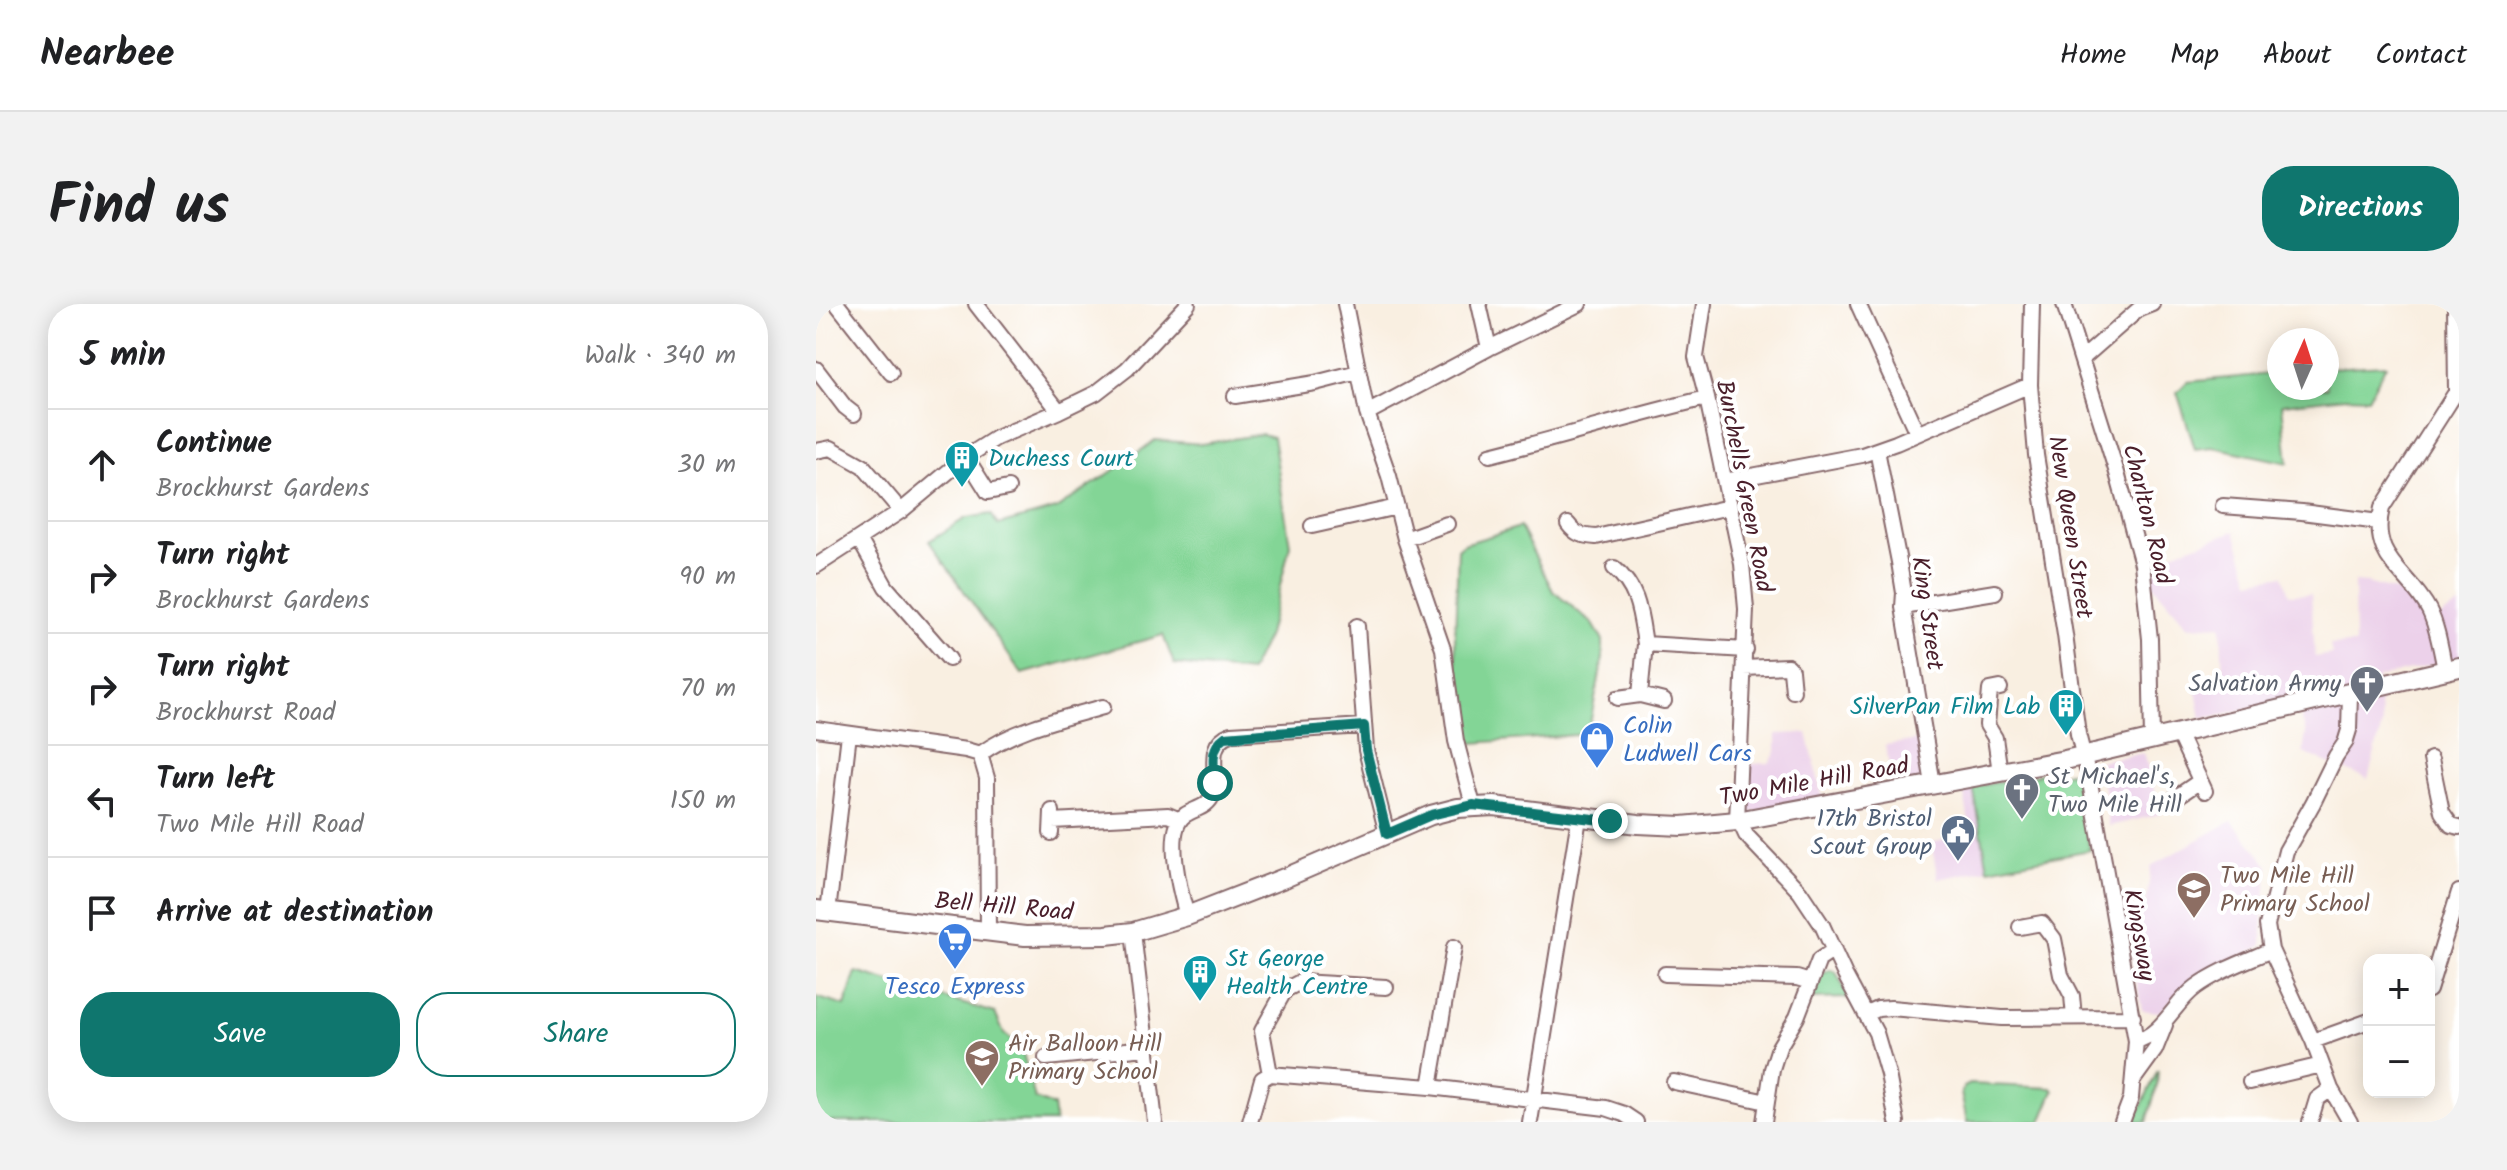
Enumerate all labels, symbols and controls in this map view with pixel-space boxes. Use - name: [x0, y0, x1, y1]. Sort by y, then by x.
- text: Nearbee: [40, 25, 174, 85]
- text: Home: [2060, 33, 2126, 78]
- text: Map: [2170, 33, 2219, 78]
- text: About: [2263, 33, 2331, 78]
- text: Contact: [2375, 33, 2467, 78]
- text: Find us: [48, 163, 229, 253]
- button: Directions: [2262, 166, 2459, 251]
- north arrow: [2267, 328, 2339, 400]
- text: 5 min: [80, 329, 166, 383]
- text: Walk · 340 m: [585, 335, 736, 377]
- street label: Burchells Green Road: [1704, 377, 1783, 597]
- text: Continue: [156, 420, 272, 468]
- street label: New Queen Street: [2036, 433, 2103, 622]
- building icon: Duchess Court: [943, 439, 981, 489]
- place label: Duchess Court: [988, 440, 1134, 479]
- street label: Charlton Road: [2110, 440, 2183, 589]
- icon: ahead: [80, 443, 124, 487]
- text: 30 m: [677, 444, 736, 486]
- text: Brockhurst Gardens: [156, 468, 370, 510]
- text: Turn right: [156, 532, 289, 580]
- street label: King Street: [1899, 554, 1954, 673]
- icon: right: [80, 555, 124, 599]
- text: 90 m: [679, 556, 736, 598]
- text: Brockhurst Gardens: [156, 580, 370, 622]
- text: Turn right: [156, 644, 289, 692]
- church icon: Salvation Army: [2348, 664, 2386, 714]
- place label: Salvation Army: [2189, 665, 2342, 704]
- icon: right: [80, 667, 124, 711]
- text: 70 m: [680, 668, 736, 710]
- building icon: SilverPan Film Lab: [2047, 687, 2085, 737]
- place label: SilverPan Film Lab: [1850, 688, 2040, 727]
- text: Brockhurst Road: [156, 692, 335, 734]
- place label: Colin Ludwell Cars: [1623, 707, 1752, 774]
- shop icon: Colin Ludwell Cars: [1578, 720, 1616, 770]
- street label: Two Mile Hill Road: [1716, 746, 1913, 818]
- text: Turn left: [156, 756, 275, 804]
- place label: St Michael's, Two Mile Hill: [2048, 758, 2182, 825]
- route start: [1197, 765, 1233, 801]
- church icon: St Michael's, Two Mile Hill: [2003, 771, 2041, 821]
- icon: left: [80, 779, 124, 823]
- text: 150 m: [670, 780, 736, 822]
- place label: 17th Bristol Scout Group: [1811, 800, 1933, 867]
- route end: [1592, 803, 1628, 839]
- text: Two Mile Hill Road: [156, 804, 364, 846]
- public building icon: 17th Bristol Scout Group: [1939, 813, 1977, 863]
- place label: Two Mile Hill Primary School: [2220, 857, 2370, 924]
- school or university icon: Two Mile Hill Primary School: [2175, 870, 2213, 920]
- street label: Bell Hill Road: [933, 882, 1076, 933]
- street label: Kingsway: [2111, 886, 2166, 985]
- text: Arrive at destination: [156, 889, 433, 937]
- icon: arrive: [80, 891, 124, 935]
- supermarket icon: Tesco Express: [936, 921, 974, 971]
- place label: St George Health Centre: [1226, 940, 1368, 1007]
- building icon: St George Health Centre: [1181, 953, 1219, 1003]
- map controls: [2363, 954, 2435, 1098]
- button: +: [2363, 954, 2435, 1026]
- place label: Tesco Express: [885, 968, 1025, 1007]
- button: Save: [80, 992, 400, 1077]
- button: Share: [416, 992, 736, 1077]
- place label: Air Balloon Hill Primary School: [1008, 1025, 1162, 1092]
- button: −: [2363, 1026, 2435, 1098]
- school or university icon: Air Balloon Hill Primary School: [963, 1038, 1001, 1088]

